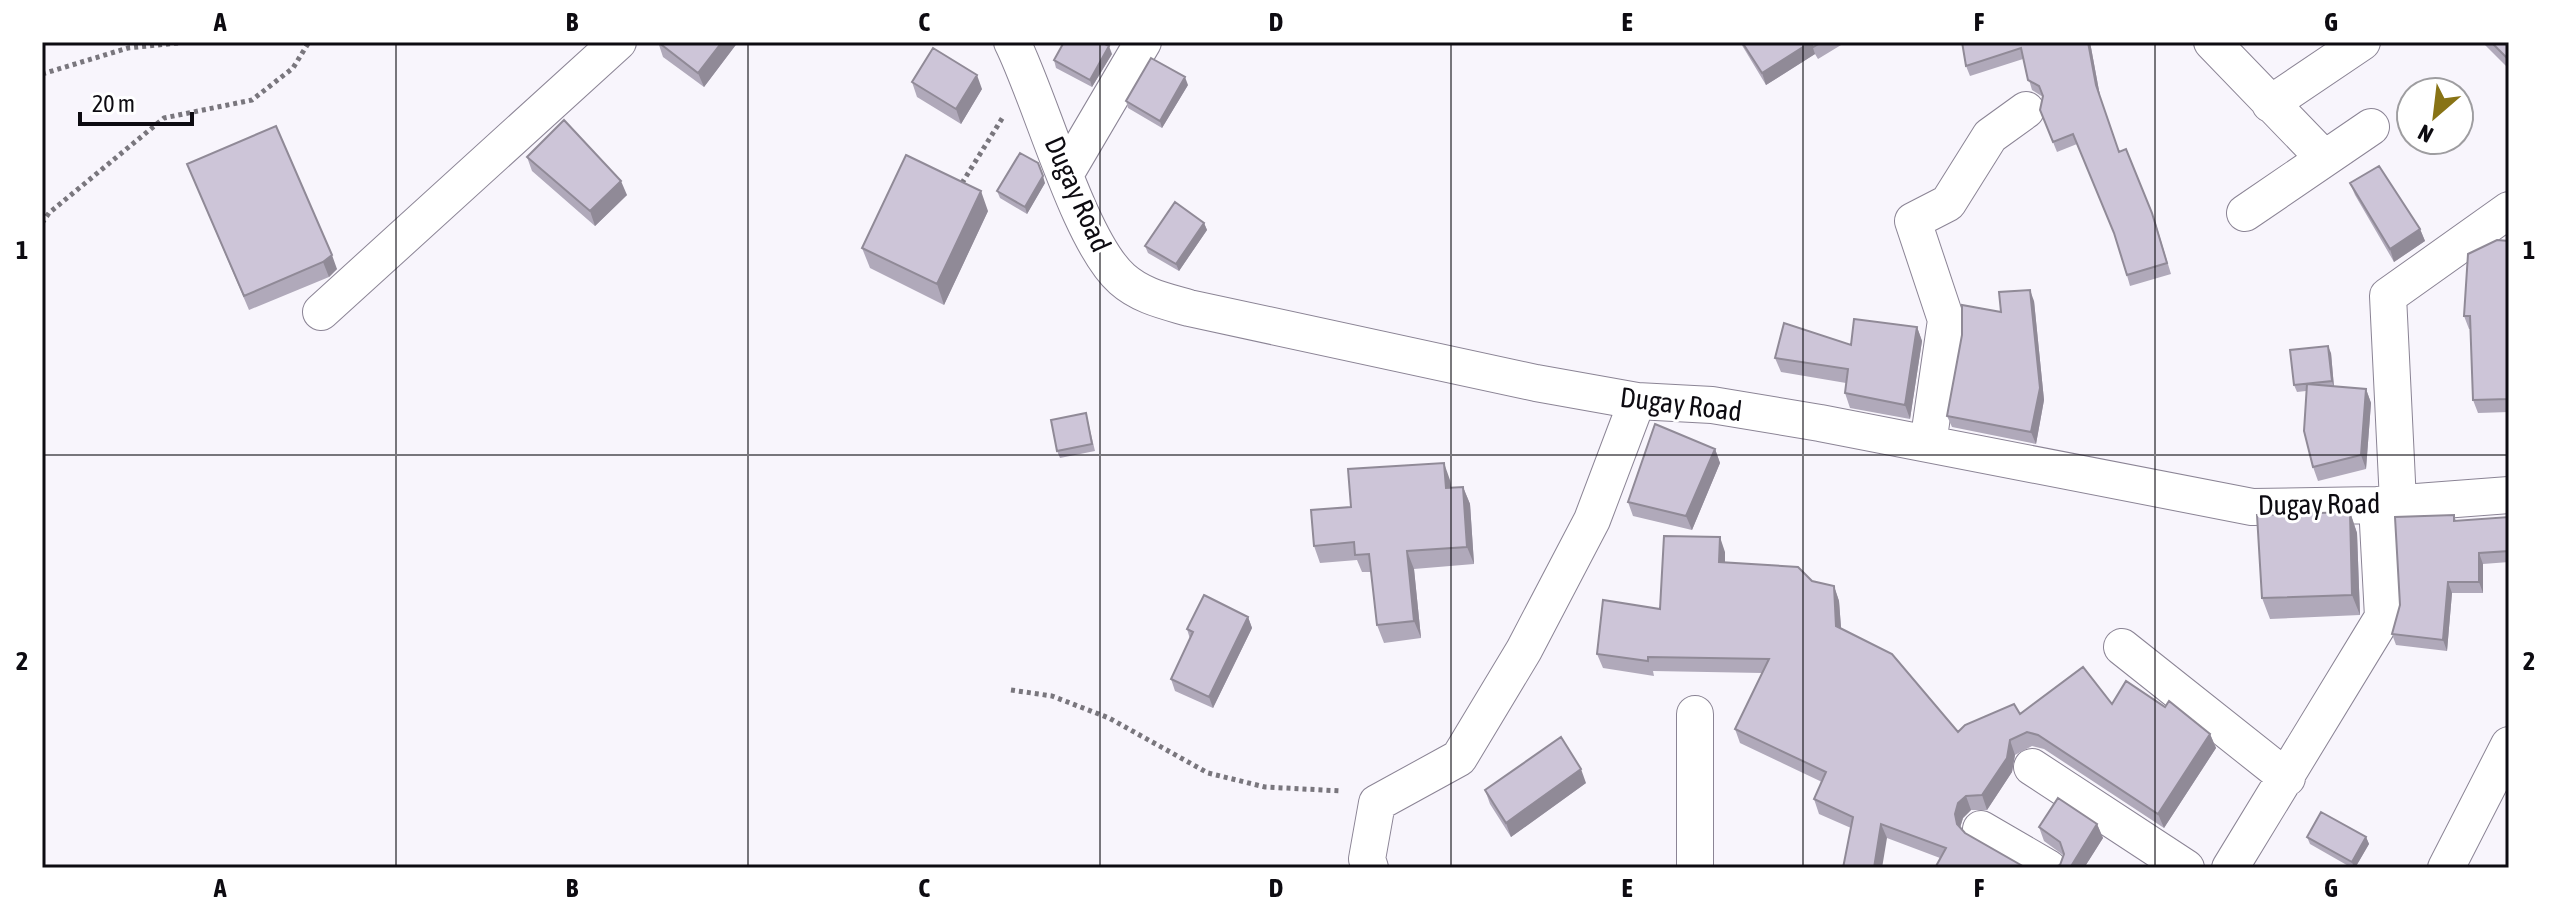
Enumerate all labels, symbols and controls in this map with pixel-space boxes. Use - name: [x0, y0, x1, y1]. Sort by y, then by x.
- text: A: [213, 7, 227, 37]
- text: B: [566, 7, 579, 37]
- text: C: [918, 7, 930, 37]
- text: D: [1269, 7, 1283, 37]
- text: E: [1621, 7, 1633, 37]
- text: F: [1974, 7, 1985, 37]
- text: G: [2324, 7, 2338, 37]
- scale bar: [80, 76, 192, 126]
- north arrow: [2395, 76, 2475, 156]
- text: 20 m: [92, 90, 135, 117]
- text: N: [2414, 119, 2437, 148]
- street label: Dugay Road: [1038, 132, 1118, 256]
- text: 1: [16, 235, 28, 265]
- text: 1: [2523, 235, 2535, 265]
- street label: Dugay Road: [1618, 381, 1744, 427]
- street label: Dugay Road: [2257, 487, 2381, 521]
- text: 2: [16, 646, 28, 676]
- text: 2: [2523, 646, 2535, 676]
- text: A: [213, 873, 227, 903]
- text: B: [566, 873, 579, 903]
- text: C: [918, 873, 930, 903]
- text: D: [1269, 873, 1283, 903]
- text: E: [1621, 873, 1633, 903]
- text: F: [1974, 873, 1985, 903]
- text: G: [2324, 873, 2338, 903]

